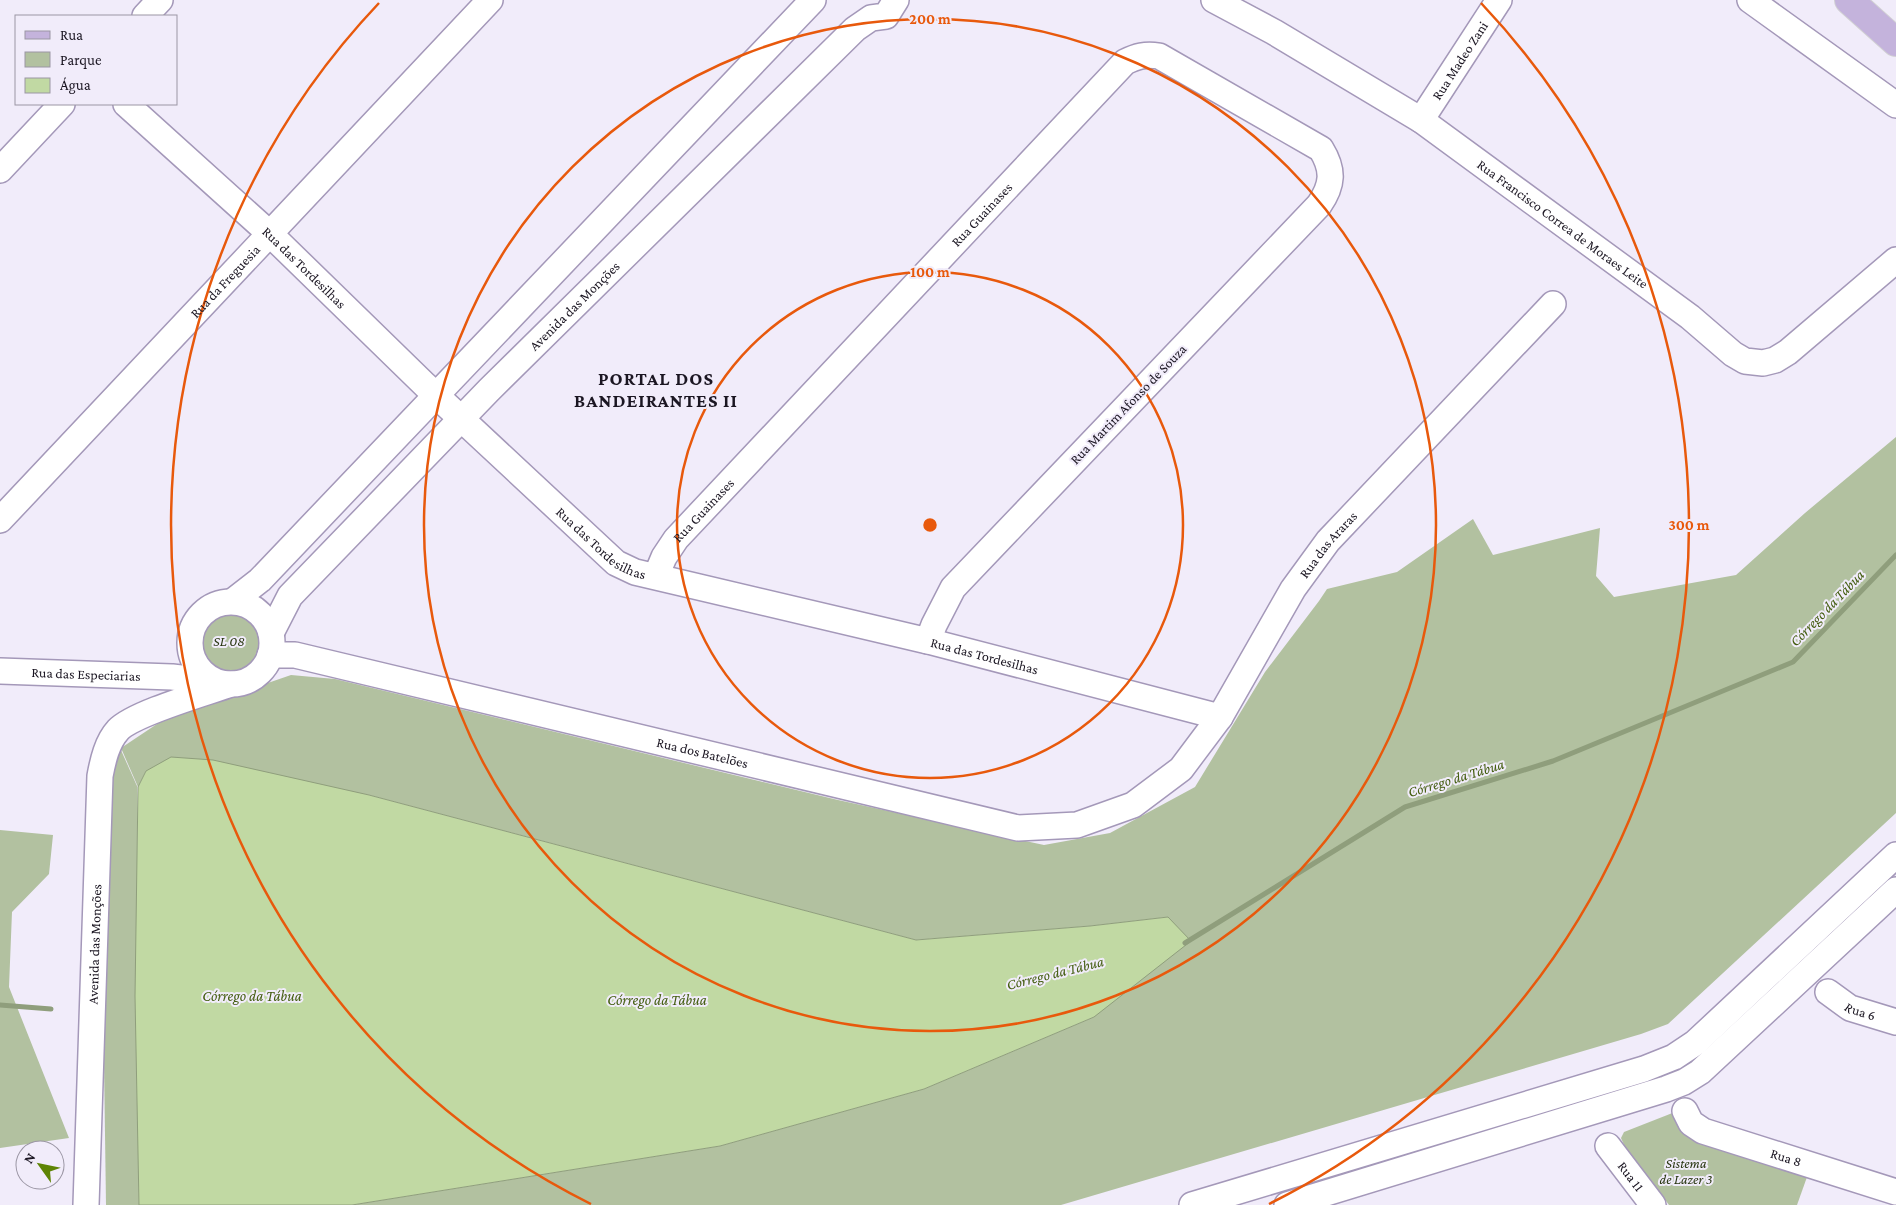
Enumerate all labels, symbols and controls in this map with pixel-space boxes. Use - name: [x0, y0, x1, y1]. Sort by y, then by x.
- text: 200 m: [909, 11, 951, 27]
- legend: [15, 15, 178, 105]
- street label: Rua Madeo Zani: [1428, 18, 1491, 103]
- text: Rua: [60, 27, 83, 43]
- text: Parque: [60, 52, 102, 69]
- text: Água: [60, 77, 91, 94]
- street label: Rua Francisco Correa de Moraes Leite: [1474, 156, 1651, 292]
- street label: Rua Guainases: [948, 179, 1015, 250]
- street label: Rua das Tordesilhas: [259, 223, 350, 312]
- street label: Rua da Freguesia: [187, 241, 263, 321]
- street label: Avenida das Monções: [526, 258, 623, 354]
- text: 100 m: [910, 264, 950, 280]
- street label: Rua Martim Afonso de Souza: [1067, 340, 1190, 467]
- district label: PORTAL DOS BANDEIRANTES II: [574, 368, 738, 411]
- street label: Rua Guainases: [669, 475, 737, 545]
- street label: Rua das Tordesilhas: [553, 503, 647, 582]
- street label: Rua das Araras: [1296, 508, 1360, 581]
- centre of rings: [921, 516, 939, 534]
- text: 300 m: [1668, 517, 1710, 533]
- water label: Córrego da Tábua: [1787, 567, 1868, 650]
- park label: SL 08: [213, 633, 245, 649]
- street label: Rua das Tordesilhas: [929, 634, 1040, 677]
- street label: Rua das Especiarias: [31, 664, 141, 684]
- street label: Rua dos Batelões: [655, 734, 750, 771]
- water label: Córrego da Tábua: [1406, 756, 1506, 801]
- street label: Avenida das Monções: [85, 884, 104, 1005]
- water label: Córrego da Tábua: [1005, 953, 1106, 994]
- water label: Córrego da Tábua: [202, 988, 302, 1005]
- water label: Córrego da Tábua: [607, 992, 707, 1009]
- street label: Rua 6: [1841, 999, 1878, 1023]
- north arrow: [15, 1140, 65, 1190]
- street label: Rua 8: [1769, 1145, 1804, 1170]
- text: N: [20, 1149, 39, 1166]
- park label: Sistema de Lazer 3: [1660, 1155, 1713, 1187]
- street label: Rua 11: [1615, 1158, 1648, 1195]

